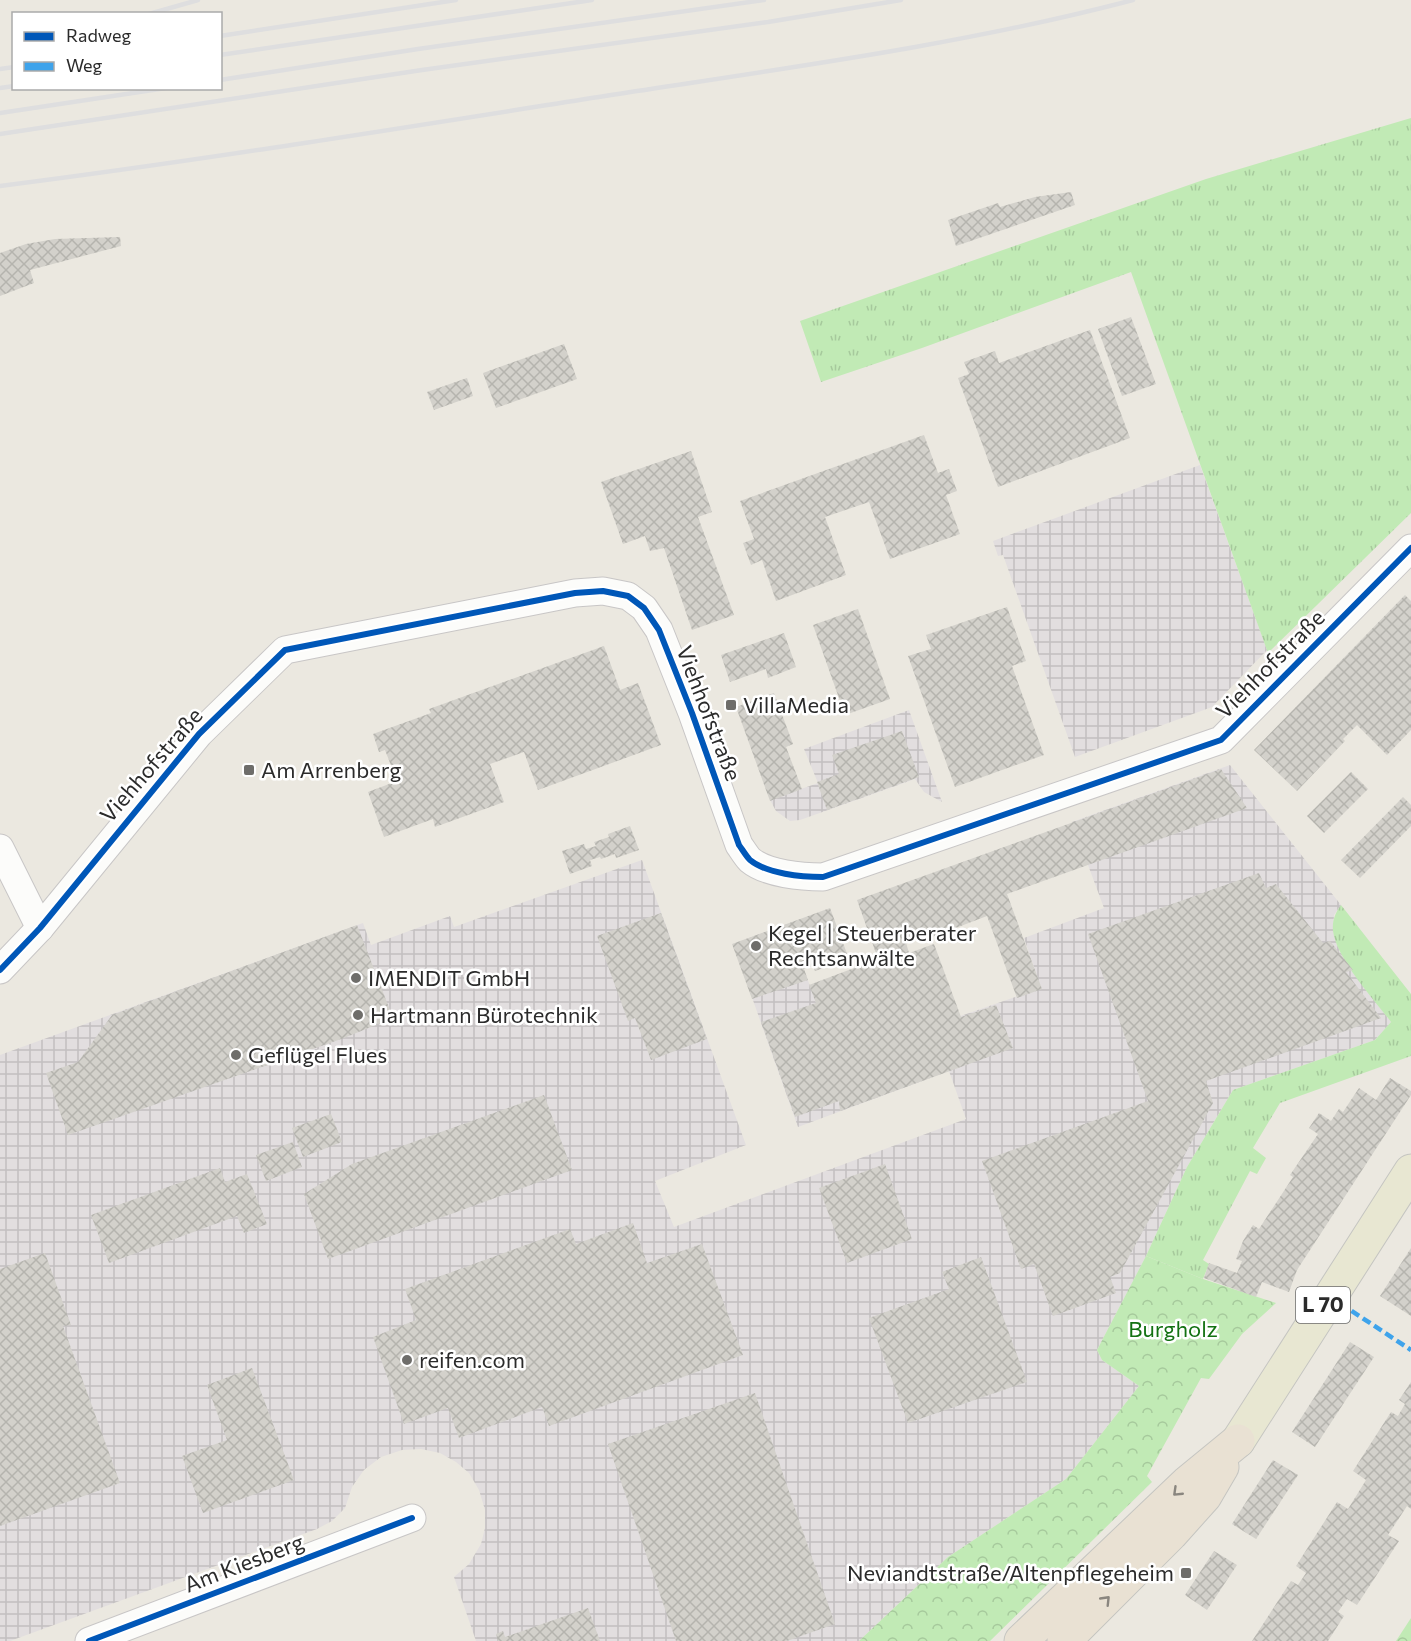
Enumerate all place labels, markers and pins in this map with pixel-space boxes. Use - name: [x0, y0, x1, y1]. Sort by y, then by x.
- place label: VillaMedia: [743, 691, 849, 718]
- marker: VillaMedia: [724, 698, 738, 712]
- place label: Am Arrenberg: [261, 756, 402, 783]
- marker: Am Arrenberg: [242, 763, 256, 777]
- place label: Kegel | Steuerberater Rechtsanwälte: [768, 919, 977, 971]
- marker: Kegel | Steuerberater Rechtsanwälte: [749, 939, 763, 953]
- place label: IMENDIT GmbH: [368, 964, 530, 991]
- marker: IMENDIT GmbH: [349, 971, 363, 985]
- place label: Hartmann Bürotechnik: [370, 1001, 598, 1028]
- marker: Hartmann Bürotechnik: [351, 1008, 365, 1022]
- place label: Geflügel Flues: [248, 1041, 387, 1068]
- marker: Geflügel Flues: [229, 1048, 243, 1062]
- place label: reifen.com: [419, 1346, 525, 1373]
- marker: reifen.com: [400, 1353, 414, 1367]
- place label: Neviandtstraße/Altenpflegeheim: [847, 1559, 1174, 1586]
- marker: Neviandtstraße/Altenpflegeheim: [1179, 1566, 1193, 1580]

